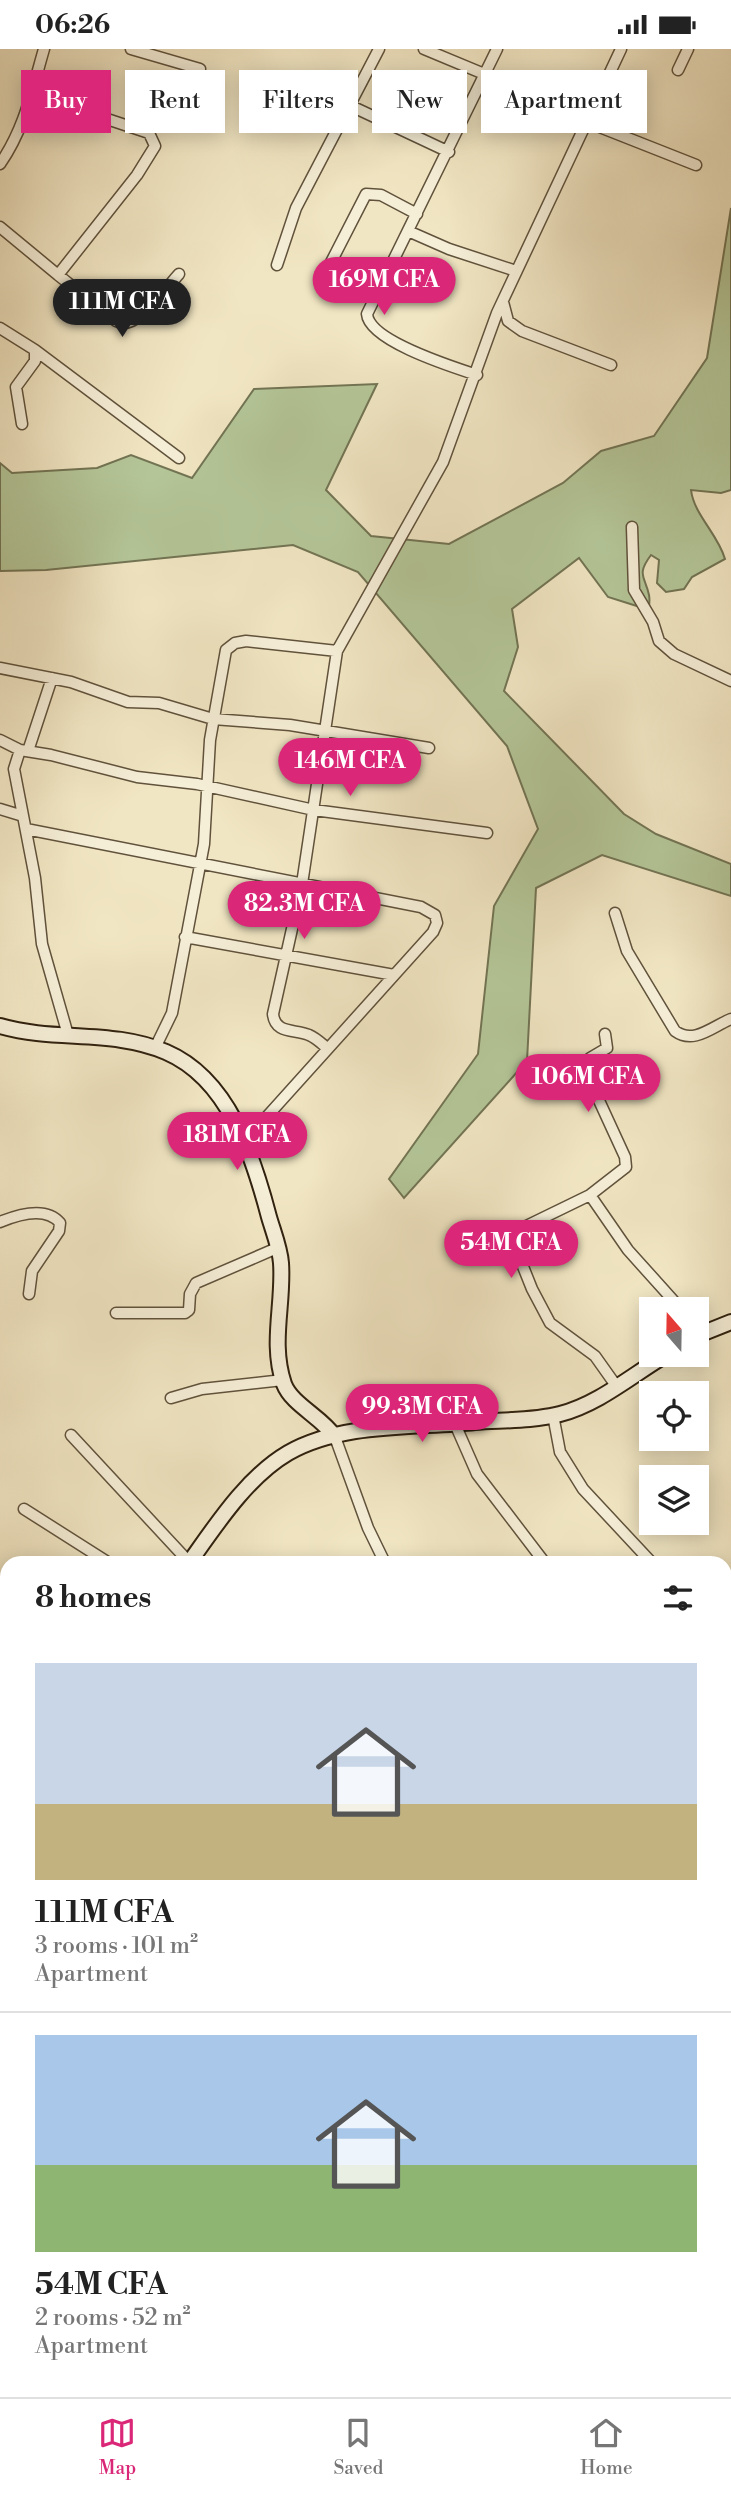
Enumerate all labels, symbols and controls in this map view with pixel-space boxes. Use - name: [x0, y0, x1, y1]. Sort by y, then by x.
- text: 06:26: [35, 9, 110, 41]
- chip: Buy: [21, 70, 111, 133]
- chip: Rent: [125, 70, 225, 133]
- chip: Filters: [239, 70, 358, 133]
- chip: New: [372, 70, 467, 133]
- chip: Apartment: [481, 70, 647, 133]
- pin: 169M CFA: [312, 257, 456, 317]
- text: 169M CFA: [329, 266, 439, 294]
- pin: 111M CFA: [50, 279, 194, 339]
- text: 111M CFA: [69, 288, 175, 316]
- pin: 146M CFA: [278, 739, 422, 798]
- text: 146M CFA: [294, 747, 406, 775]
- pin: 82.3M CFA: [224, 881, 384, 941]
- text: 82.3M CFA: [244, 890, 364, 918]
- pin: 106M CFA: [516, 1055, 660, 1114]
- text: 106M CFA: [531, 1063, 645, 1091]
- pin: 181M CFA: [165, 1113, 309, 1172]
- text: 181M CFA: [183, 1121, 291, 1149]
- pin: 54M CFA: [446, 1221, 576, 1280]
- text: 54M CFA: [460, 1229, 562, 1257]
- north arrow: [639, 1297, 709, 1367]
- map controls: [639, 1297, 709, 1535]
- button: locate: [639, 1381, 709, 1451]
- pin: 99.3M CFA: [342, 1385, 502, 1444]
- text: 99.3M CFA: [362, 1393, 482, 1421]
- button: layers: [639, 1465, 709, 1535]
- text: 8 homes: [35, 1579, 151, 1617]
- icon: filters: [659, 1579, 697, 1617]
- icon: home: [303, 1709, 429, 1835]
- text: 111M CFA: [35, 1894, 173, 1932]
- text: 3 rooms · 101 m²: [35, 1932, 198, 1960]
- text: Apartment: [35, 1960, 148, 1988]
- icon: home: [303, 2081, 429, 2207]
- text: 54M CFA: [35, 2266, 168, 2304]
- text: 2 rooms · 52 m²: [35, 2304, 191, 2332]
- text: Apartment: [35, 2332, 148, 2360]
- tab: Map: [98, 2414, 136, 2480]
- tab: Saved: [333, 2414, 383, 2480]
- tab: Home: [580, 2414, 632, 2480]

